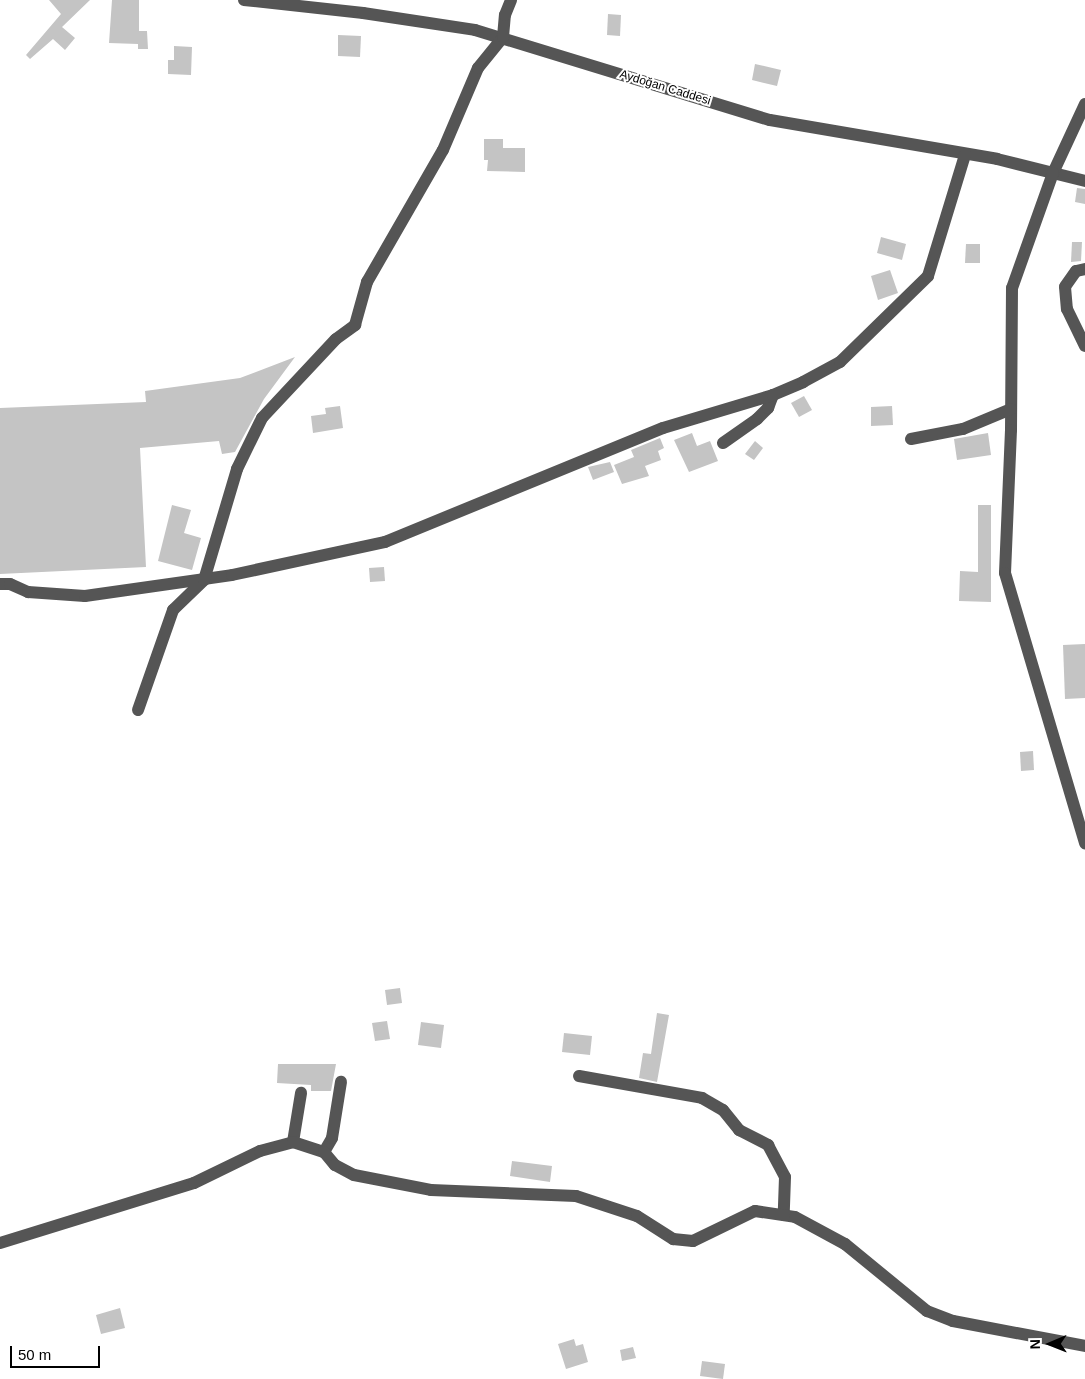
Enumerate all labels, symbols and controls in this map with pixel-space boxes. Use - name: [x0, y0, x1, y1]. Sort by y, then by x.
- street label: Aydoğan Caddesi: [618, 67, 712, 109]
- north arrow: [1025, 1319, 1075, 1369]
- scale bar: [12, 1336, 102, 1368]
- text: N: [1027, 1339, 1043, 1349]
- text: 50 m: [18, 1346, 51, 1363]

